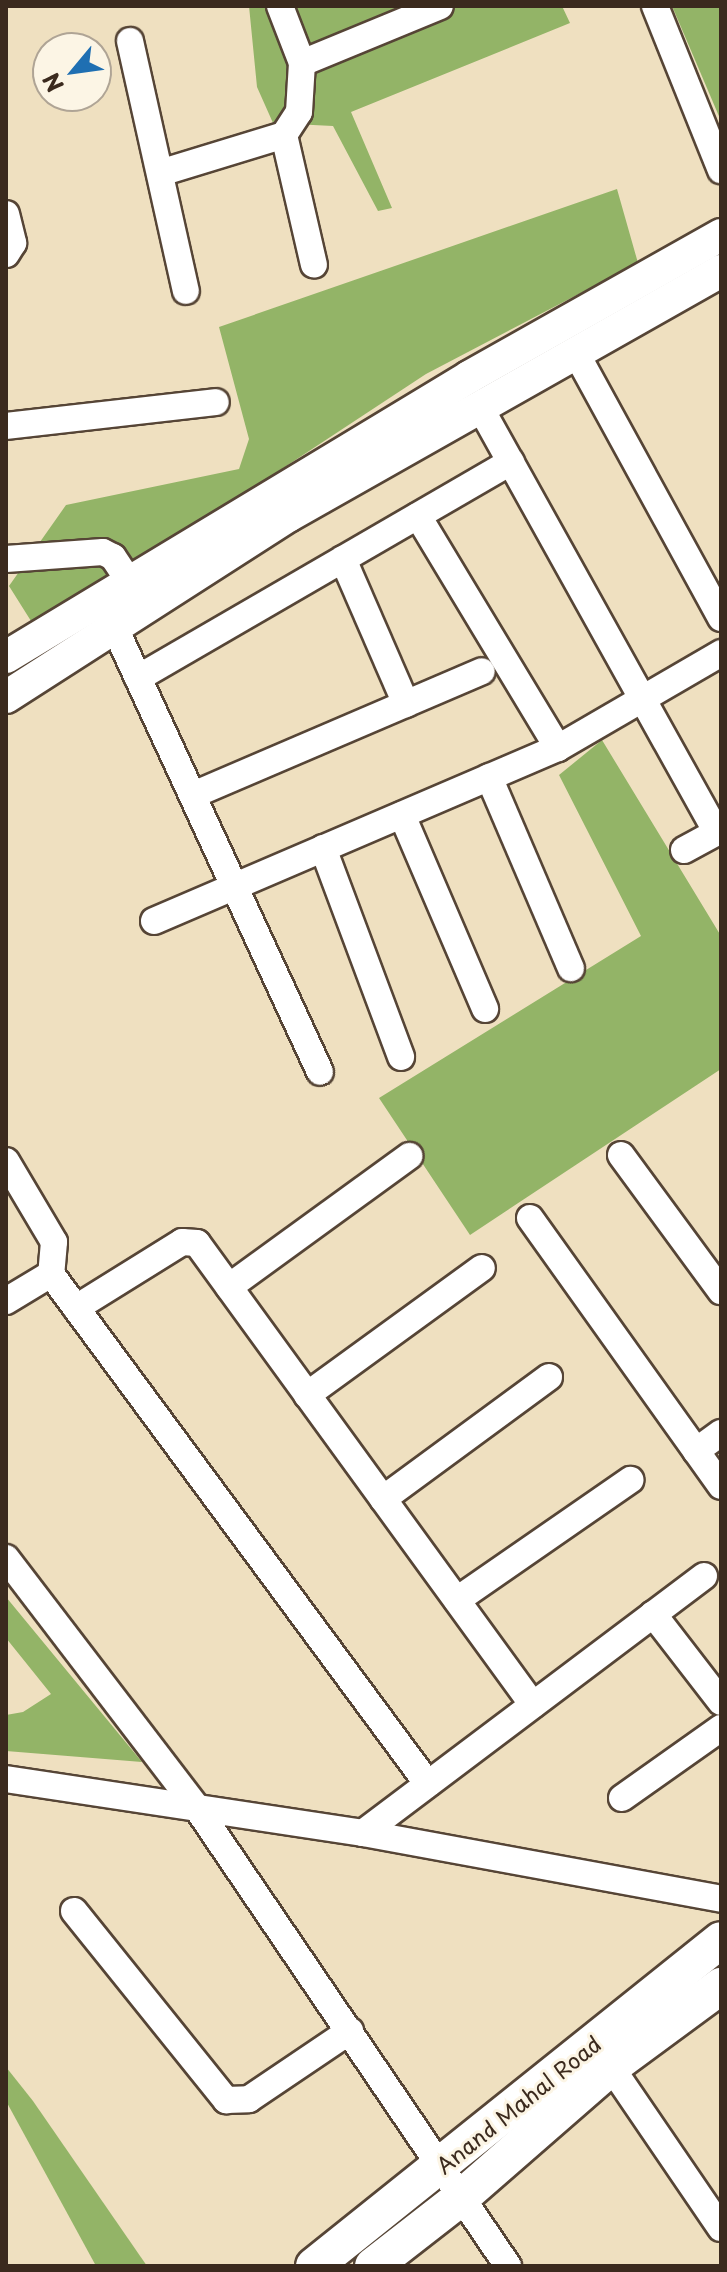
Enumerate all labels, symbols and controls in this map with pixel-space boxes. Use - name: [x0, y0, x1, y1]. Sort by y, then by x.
- north arrow: [32, 32, 112, 112]
- text: N: [34, 67, 71, 99]
- street label: Anand Mahal Road: [430, 2029, 606, 2179]

